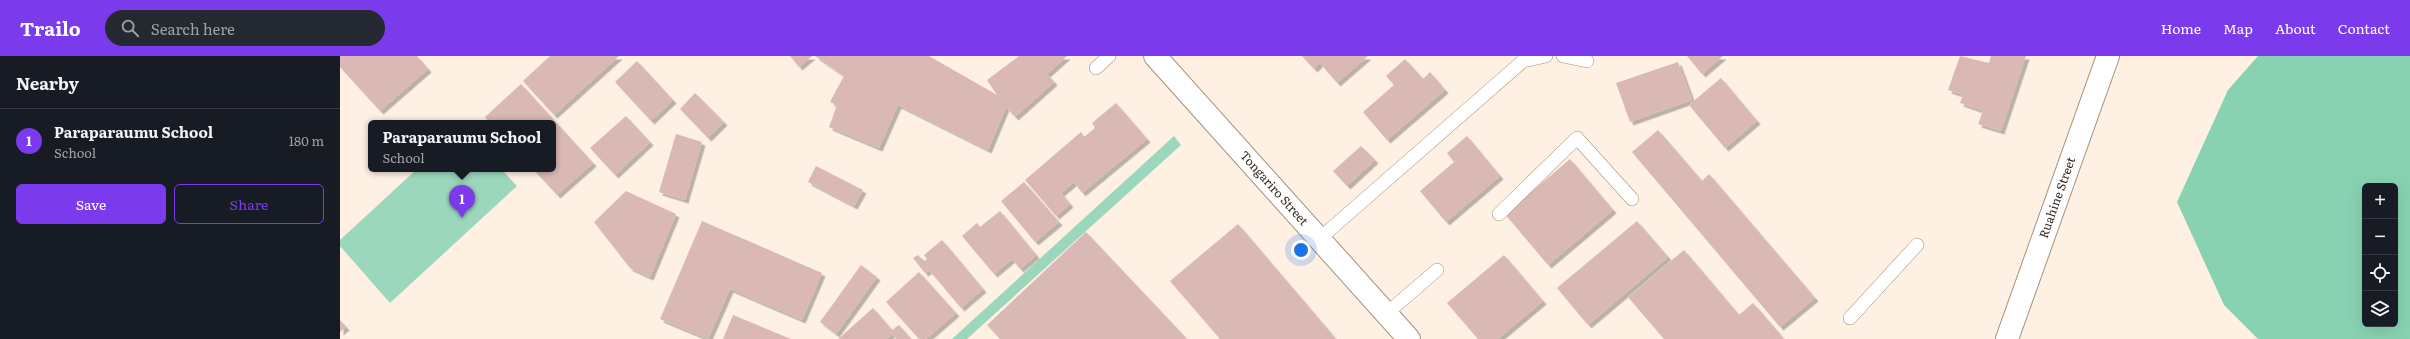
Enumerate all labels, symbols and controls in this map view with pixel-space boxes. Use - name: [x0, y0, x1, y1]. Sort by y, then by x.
- search box: [105, 10, 385, 46]
- text: Trailo: [20, 14, 81, 42]
- icon: search: [119, 17, 141, 39]
- text: Search here: [151, 17, 235, 40]
- text: Home: [2161, 18, 2201, 38]
- text: Map: [2223, 18, 2253, 38]
- text: About: [2275, 18, 2316, 38]
- text: Contact: [2338, 18, 2390, 38]
- text: Nearby: [16, 70, 79, 95]
- text: Paraparaumu School: [54, 120, 213, 143]
- popup: [368, 120, 556, 172]
- text: Paraparaumu School: [382, 125, 542, 148]
- text: 1: [26, 131, 32, 150]
- text: 180 m: [289, 131, 324, 150]
- text: School: [54, 143, 96, 162]
- street label: Tongariro Street: [1236, 146, 1313, 229]
- text: School: [382, 148, 425, 167]
- street label: Ruahine Street: [2034, 154, 2079, 240]
- map controls: [2362, 183, 2398, 327]
- button: +: [2362, 183, 2398, 219]
- button: Save: [16, 184, 166, 224]
- button: Share: [174, 184, 324, 224]
- pin: 1: [449, 185, 475, 218]
- button: −: [2362, 219, 2398, 255]
- your location: [1291, 240, 1311, 260]
- button: locate: [2362, 255, 2398, 291]
- button: layers: [2362, 291, 2398, 327]

